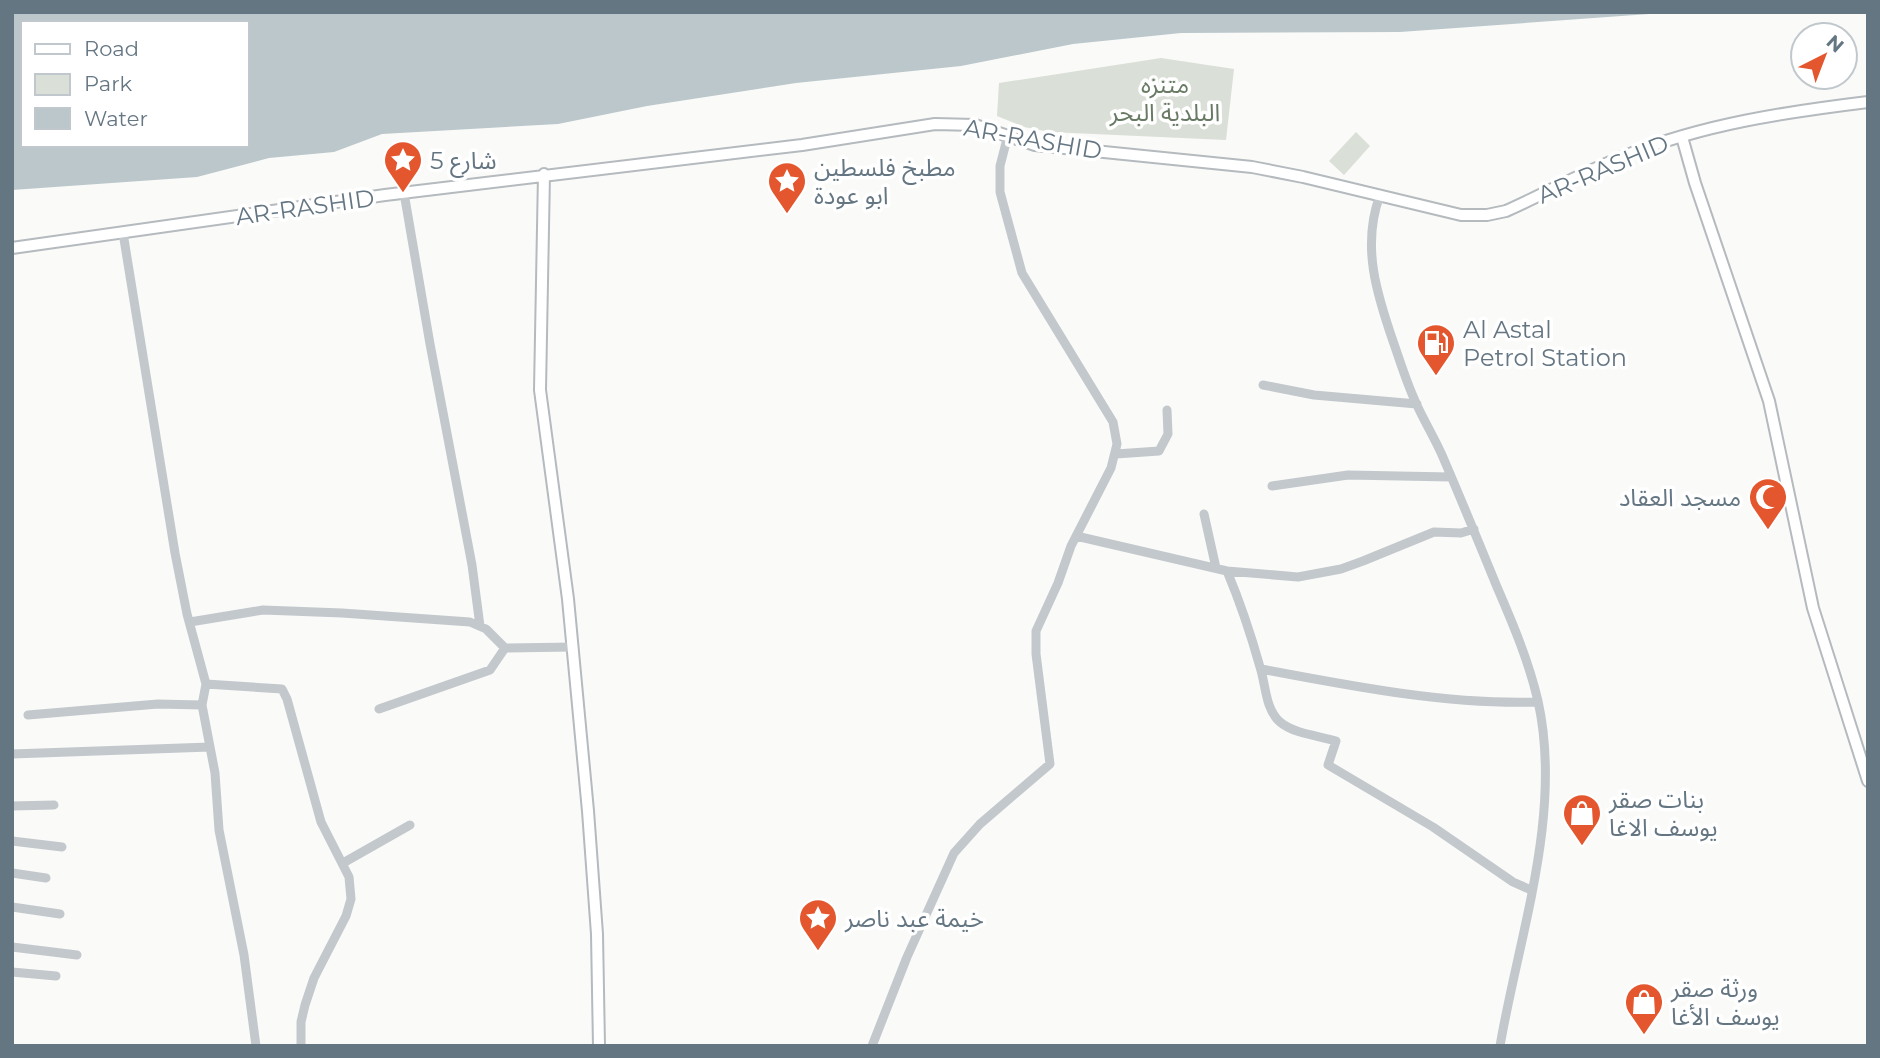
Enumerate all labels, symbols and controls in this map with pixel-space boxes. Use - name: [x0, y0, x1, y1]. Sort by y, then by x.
- legend: [21, 21, 248, 147]
- north arrow: [1789, 21, 1859, 91]
- text: N: [1822, 30, 1848, 57]
- text: Road: [84, 36, 139, 61]
- park label: متنزه البلدية البحر: [1109, 70, 1220, 127]
- text: Park: [84, 71, 132, 96]
- text: Water: [84, 106, 148, 131]
- street label: AR-RASHID: [962, 113, 1104, 165]
- street label: AR-RASHID: [1533, 128, 1673, 210]
- place icon: شارع 5: [382, 139, 424, 194]
- place label: شارع 5: [430, 146, 497, 178]
- place label: مطبخ فلسطين ابو عودة: [814, 153, 956, 210]
- place icon: مطبخ فلسطين ابو عودة: [766, 160, 808, 215]
- street label: AR-RASHID: [234, 183, 376, 231]
- place label: Al Astal Petrol Station: [1463, 315, 1627, 372]
- fuel station icon: Al Astal Petrol Station: [1415, 322, 1457, 377]
- mosque icon: مسجد العقاد: [1747, 476, 1789, 531]
- place label: مسجد العقاد: [1619, 483, 1741, 512]
- place label: بنات صقر يوسف الاغا: [1608, 785, 1718, 842]
- shop icon: بنات صقر يوسف الاغا: [1561, 792, 1603, 847]
- place icon: خيمة عبد ناصر: [797, 897, 839, 952]
- place label: خيمة عبد ناصر: [844, 904, 984, 933]
- place label: ورثة صقر يوسف الأغا: [1670, 974, 1780, 1031]
- shop icon: ورثة صقر يوسف الأغا: [1623, 981, 1665, 1036]

